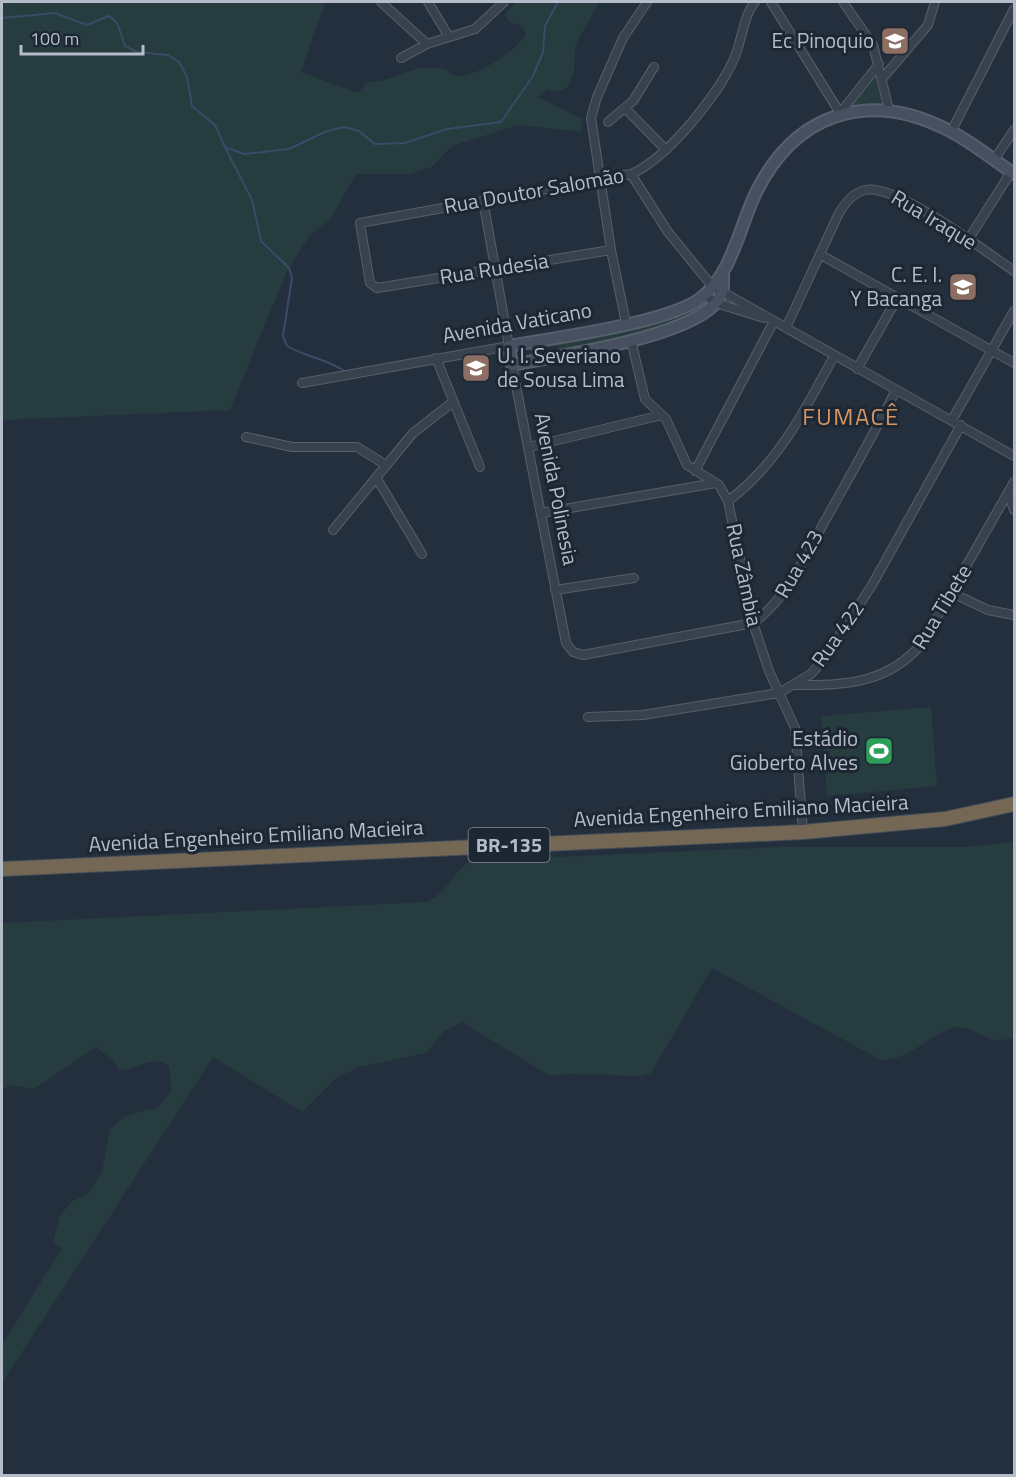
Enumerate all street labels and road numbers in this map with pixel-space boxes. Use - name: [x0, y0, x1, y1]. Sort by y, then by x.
- street label: Rua Doutor Salomão: [441, 158, 626, 222]
- street label: Rua Iraque: [886, 181, 983, 257]
- street label: Rua Rudesia: [437, 244, 551, 292]
- street label: Avenida Vaticano: [440, 293, 594, 351]
- street label: Avenida Polinesia: [527, 410, 588, 568]
- street label: Rua Zâmbia: [718, 520, 772, 630]
- street label: Rua 423: [766, 523, 831, 604]
- street label: Rua Tibete: [903, 558, 979, 655]
- street label: Rua 422: [803, 594, 872, 673]
- street label: Avenida Engenheiro Emiliano Macieira: [573, 785, 910, 835]
- street label: Avenida Engenheiro Emiliano Macieira: [88, 810, 425, 860]
- road number: BR-135: [468, 828, 550, 862]

